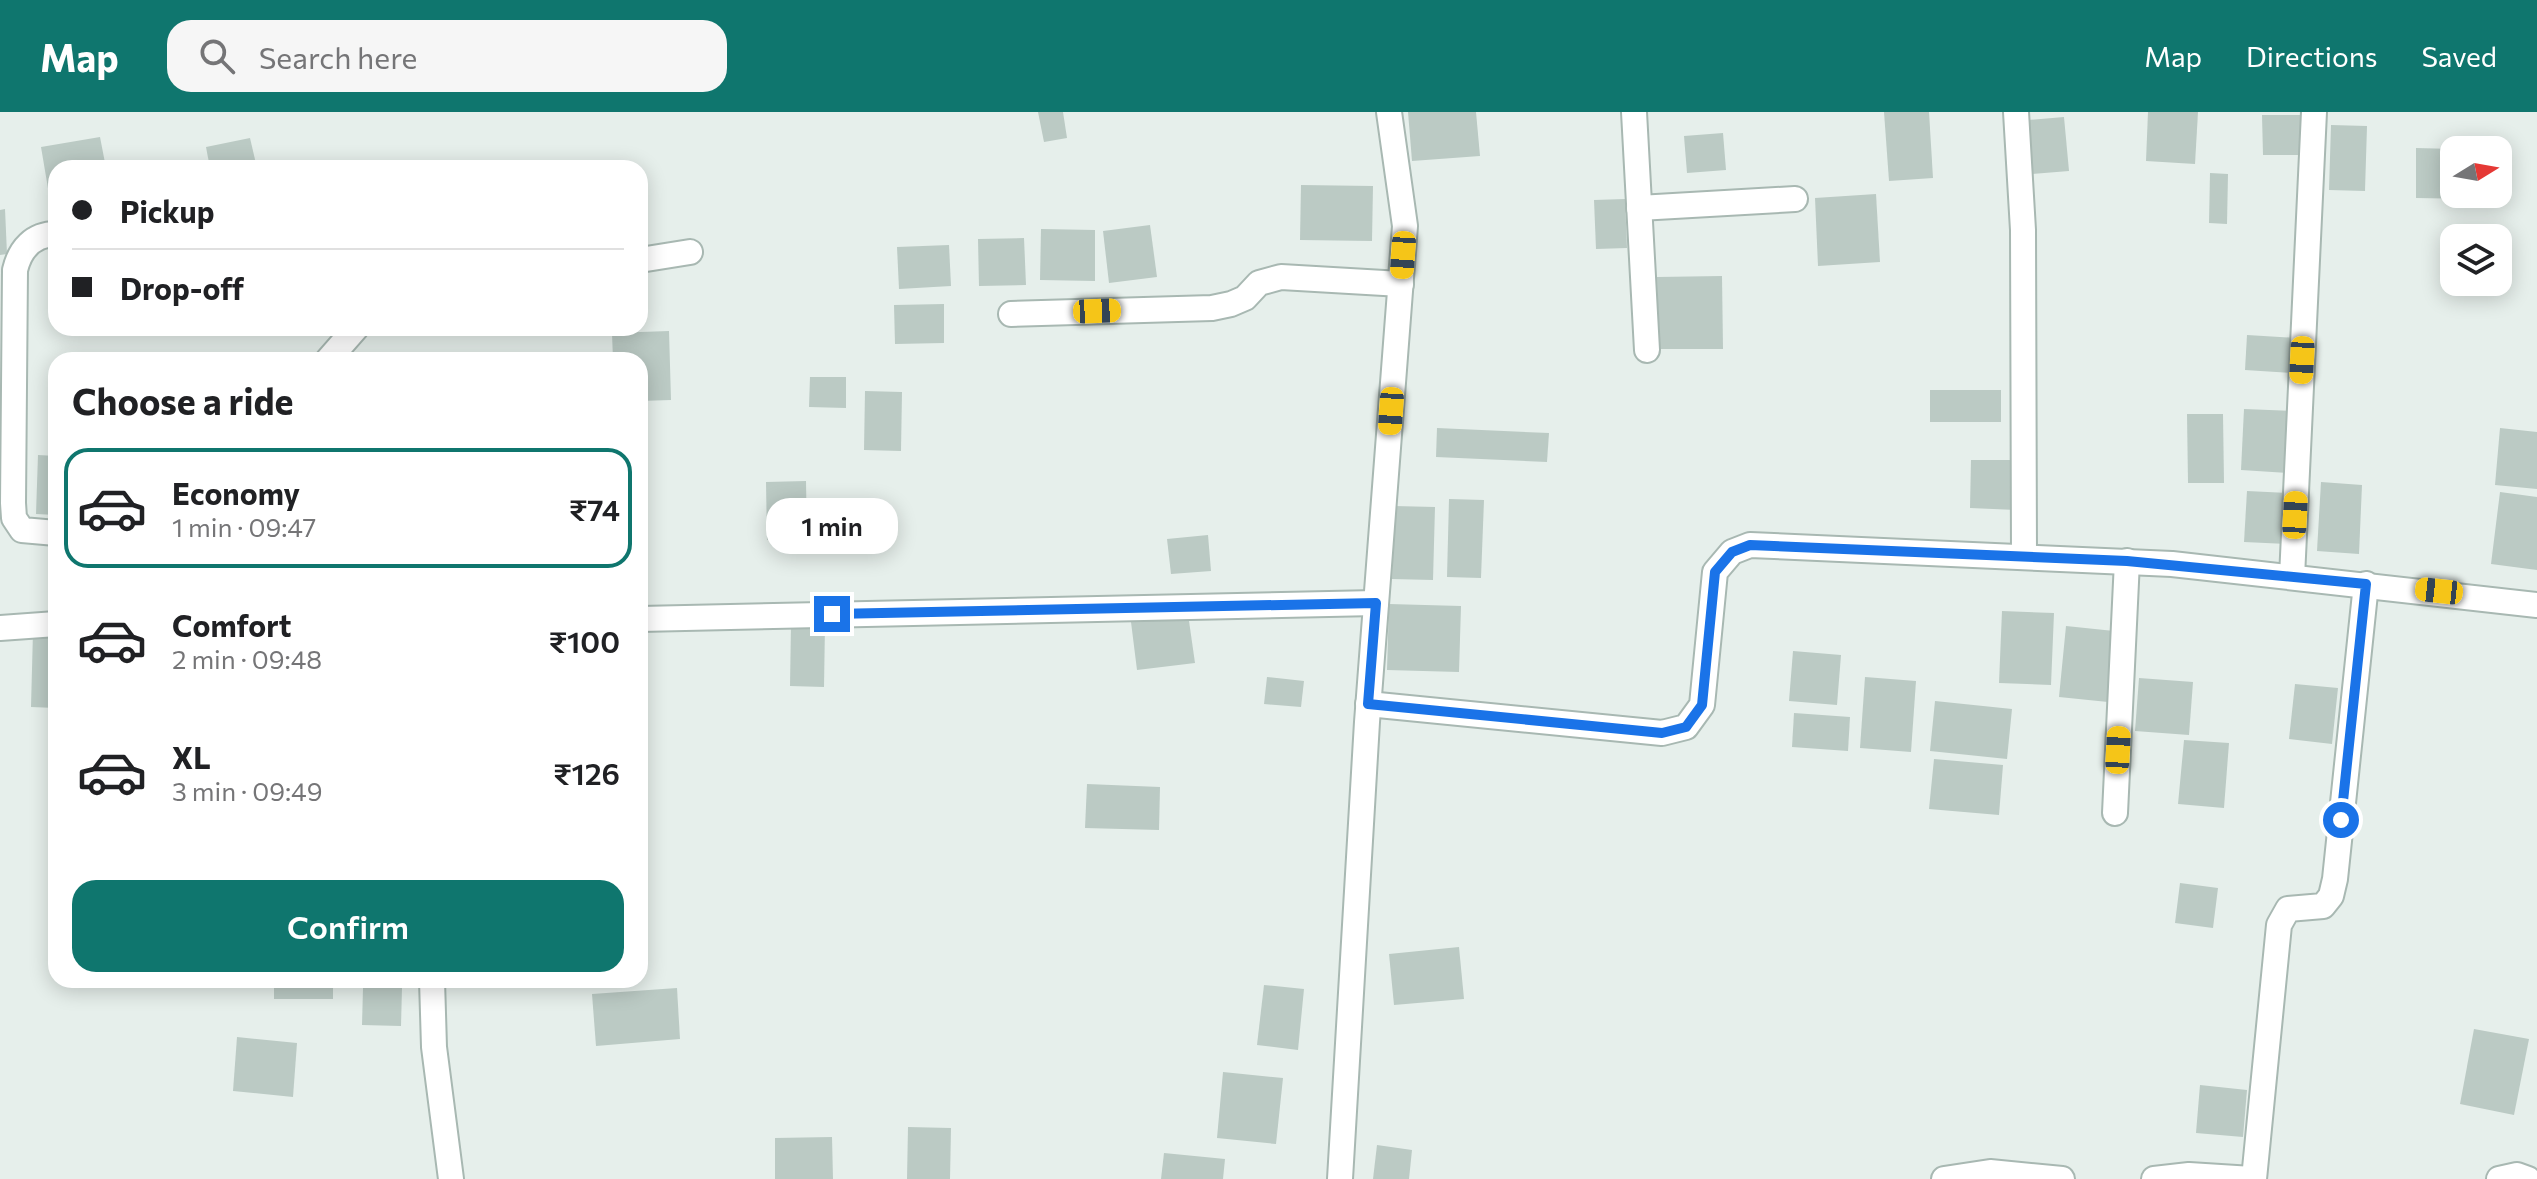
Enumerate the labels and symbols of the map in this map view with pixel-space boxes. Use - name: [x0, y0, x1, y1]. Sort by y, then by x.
- north arrow: [2440, 136, 2512, 208]
- car: [1389, 230, 1417, 280]
- car: [1073, 298, 1121, 324]
- car: [2289, 335, 2315, 385]
- car: [1377, 386, 1405, 436]
- car: [2282, 490, 2308, 540]
- callout: 1 min: [766, 498, 898, 554]
- car: [2414, 577, 2464, 605]
- route end: [814, 596, 850, 632]
- car: [2105, 725, 2131, 775]
- route start: [2323, 802, 2359, 838]

